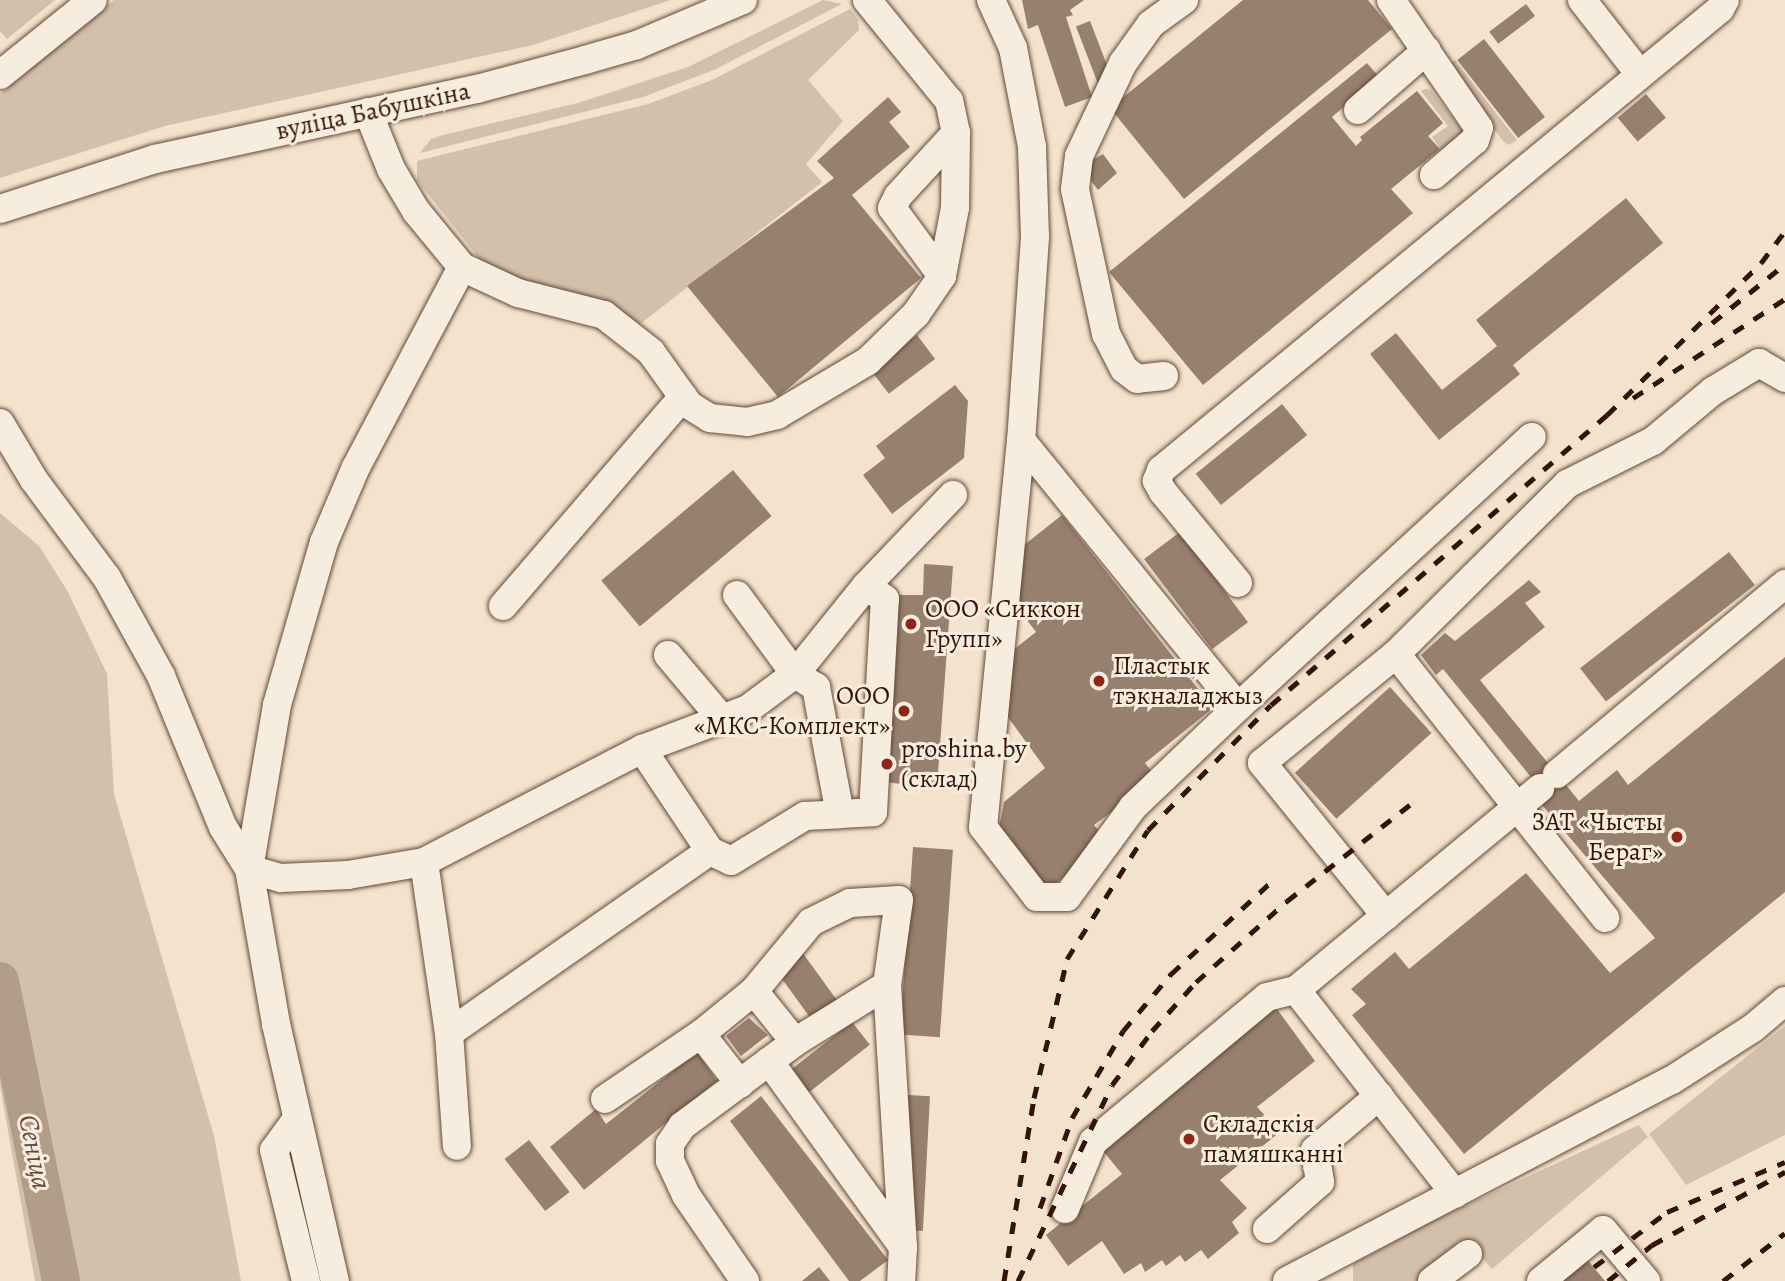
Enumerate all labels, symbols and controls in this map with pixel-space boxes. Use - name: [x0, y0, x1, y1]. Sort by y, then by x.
- street label: вуліца Бабушкіна: [273, 75, 473, 147]
- place label: ООО «Сиккон Групп»: [925, 593, 1081, 654]
- marker: ООО «Сиккон Групп»: [903, 616, 919, 632]
- place label: Пластык тэкналаджыз: [1113, 650, 1263, 712]
- marker: Пластык тэкналаджыз: [1091, 673, 1107, 689]
- place label: ООО «МКС-Комплект»: [694, 680, 890, 742]
- marker: ООО «МКС-Комплект»: [896, 703, 912, 719]
- place label: рroshina.by (склад): [901, 733, 1027, 794]
- marker: рroshina.by (склад): [879, 756, 895, 772]
- place label: ЗАТ «Чысты Бераг»: [1532, 806, 1663, 868]
- marker: ЗАТ «Чысты Бераг»: [1669, 829, 1685, 845]
- place label: Складскія памяшканні: [1203, 1108, 1344, 1170]
- water label: Сеніца: [11, 1112, 59, 1192]
- marker: Складскія памяшканні: [1181, 1131, 1197, 1147]

